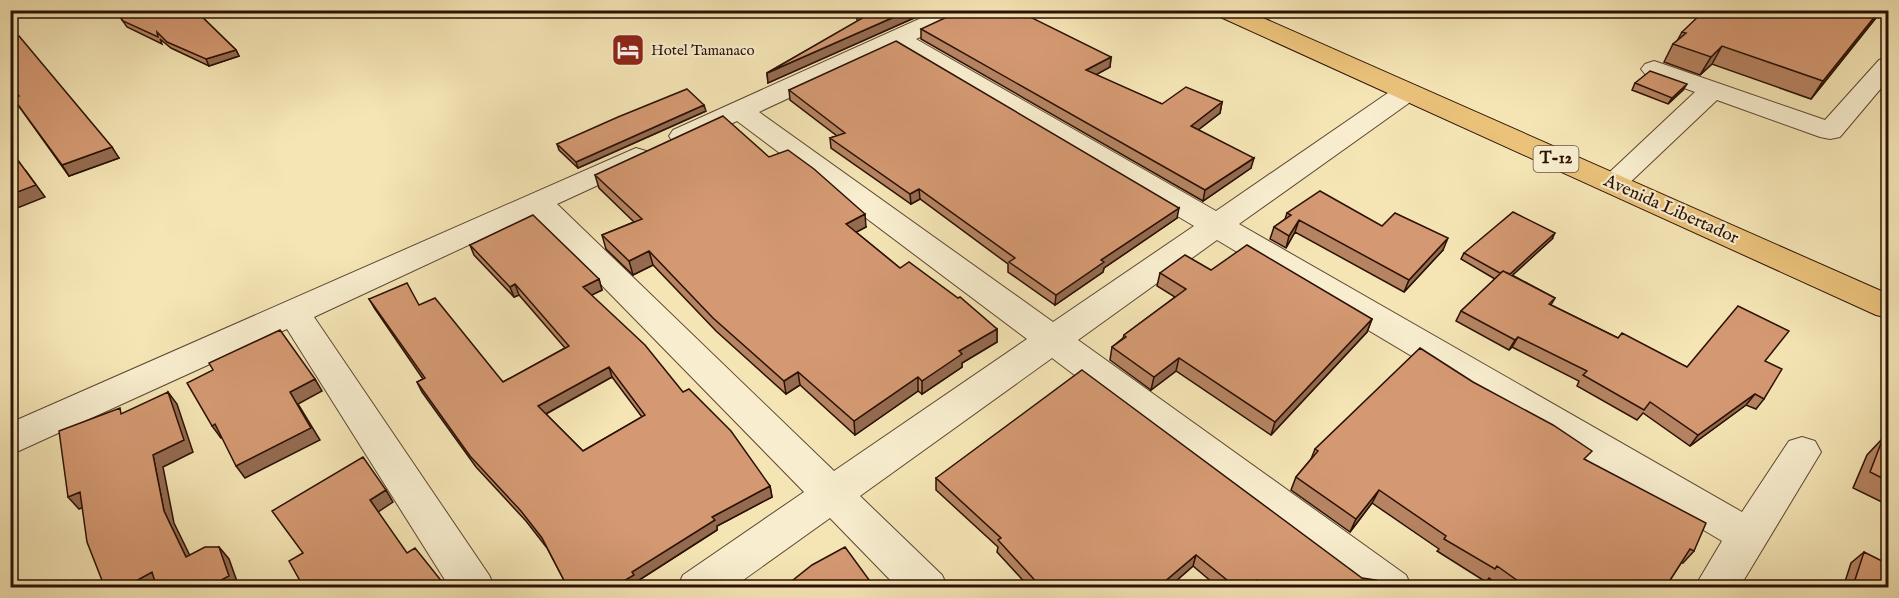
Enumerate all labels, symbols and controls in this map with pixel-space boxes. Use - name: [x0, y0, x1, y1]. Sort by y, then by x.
- hotel icon: Hotel Tamanaco: [610, 32, 646, 68]
- place label: Hotel Tamanaco: [651, 41, 754, 60]
- road number: T-12: [1534, 146, 1578, 172]
- street label: Avenida Libertador: [1599, 170, 1742, 250]

